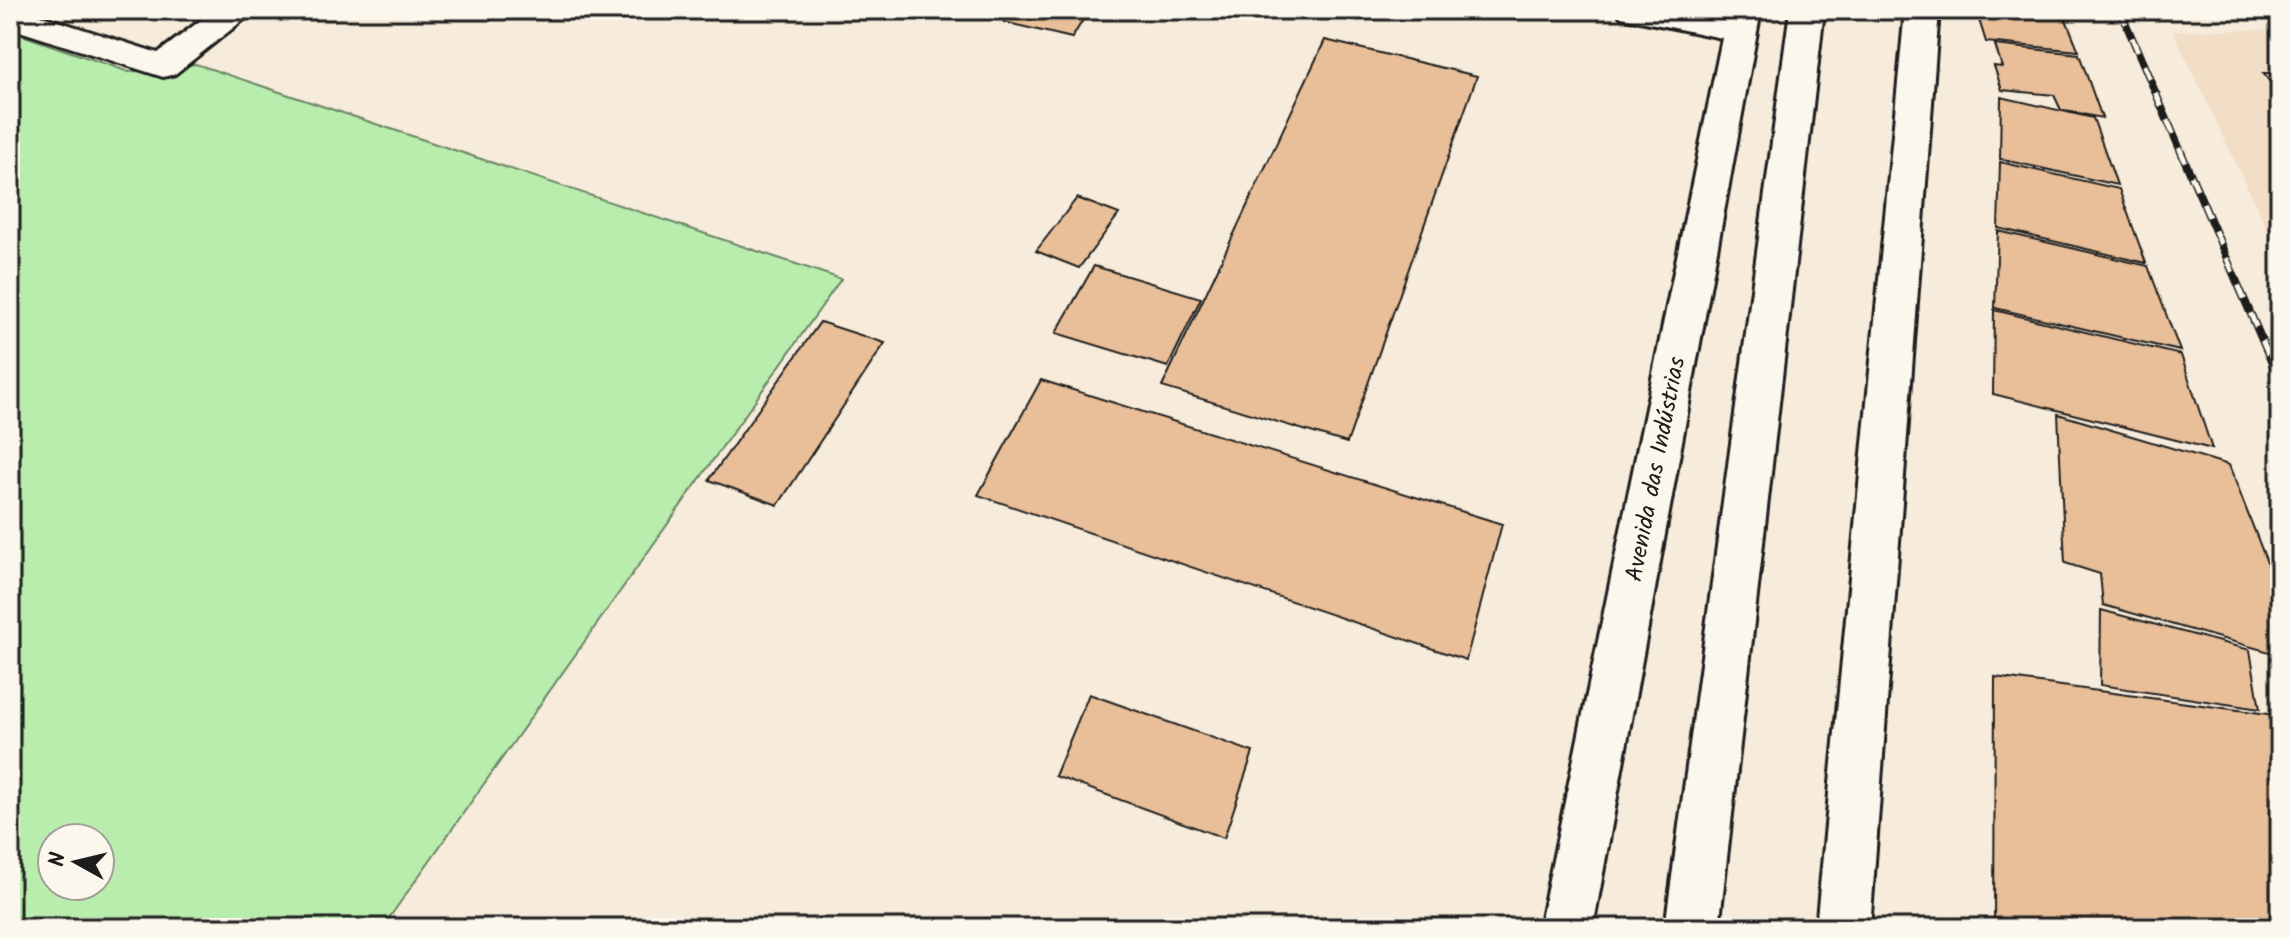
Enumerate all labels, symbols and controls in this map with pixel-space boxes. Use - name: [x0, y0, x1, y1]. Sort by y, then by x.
- street label: Avenida das Indústrias: [1616, 354, 1697, 585]
- north arrow: [36, 822, 116, 902]
- text: N: [40, 850, 77, 869]

